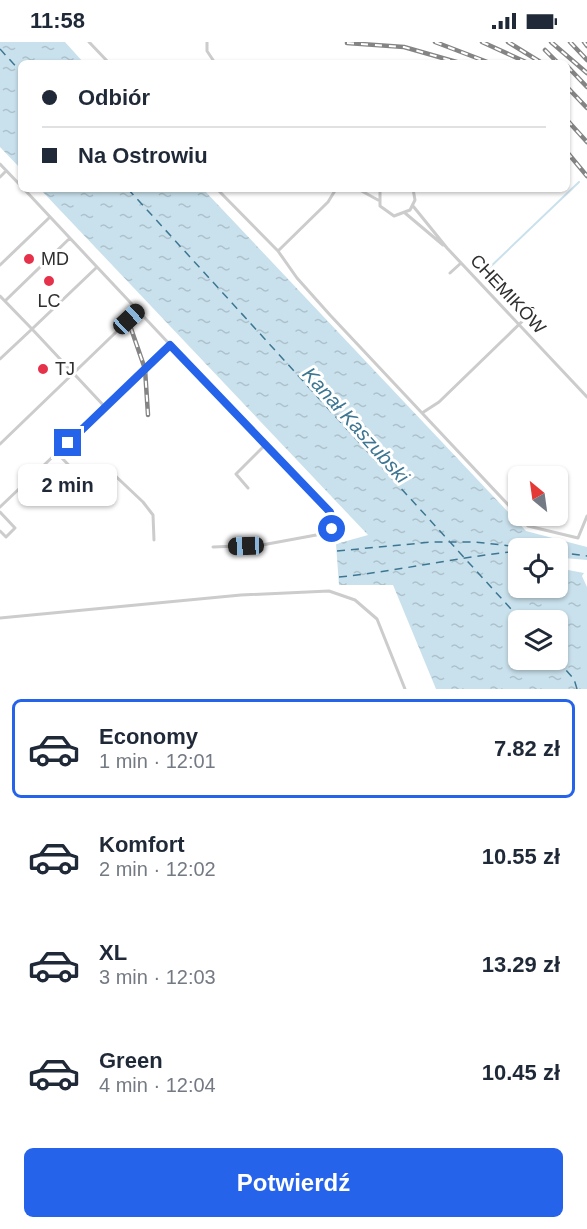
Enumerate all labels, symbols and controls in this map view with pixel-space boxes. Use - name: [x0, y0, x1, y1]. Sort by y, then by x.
- text: 11:58: [30, 8, 85, 33]
- text: Odbiór: [78, 85, 150, 110]
- text: Na Ostrowiu: [78, 143, 208, 168]
- place label: MD: [41, 249, 69, 269]
- street label: CHEMIKÓW: [466, 250, 550, 338]
- marker: MD: [22, 252, 36, 266]
- marker: LC: [42, 274, 56, 288]
- place label: LC: [37, 291, 61, 311]
- car: [110, 300, 148, 338]
- place label: TJ: [55, 359, 75, 379]
- marker: TJ: [36, 362, 50, 376]
- water label: Kanał Kaszubski: [298, 363, 414, 488]
- route end: [54, 429, 81, 456]
- callout: 2 min: [19, 464, 118, 506]
- north arrow: [508, 466, 568, 526]
- map controls: [508, 466, 568, 670]
- text: 2 min: [41, 474, 94, 496]
- route start: [318, 515, 345, 542]
- car: [228, 536, 264, 556]
- button: locate: [508, 538, 568, 598]
- button: layers: [508, 610, 568, 670]
- icon: car: [27, 722, 81, 776]
- text: Economy: [99, 724, 198, 749]
- text: 7.82 zł: [494, 736, 560, 761]
- text: 1 min · 12:01: [99, 750, 216, 772]
- icon: car: [27, 830, 81, 884]
- text: Komfort: [99, 832, 185, 857]
- text: 10.55 zł: [482, 844, 560, 869]
- text: 2 min · 12:02: [99, 858, 216, 880]
- icon: car: [27, 938, 81, 992]
- text: XL: [99, 940, 127, 965]
- text: 13.29 zł: [482, 952, 560, 977]
- text: 3 min · 12:03: [99, 966, 216, 988]
- icon: car: [27, 1046, 81, 1100]
- text: Green: [99, 1048, 163, 1073]
- text: 10.45 zł: [482, 1060, 560, 1085]
- text: 4 min · 12:04: [99, 1074, 216, 1096]
- button: Potwierdź: [24, 1148, 563, 1217]

